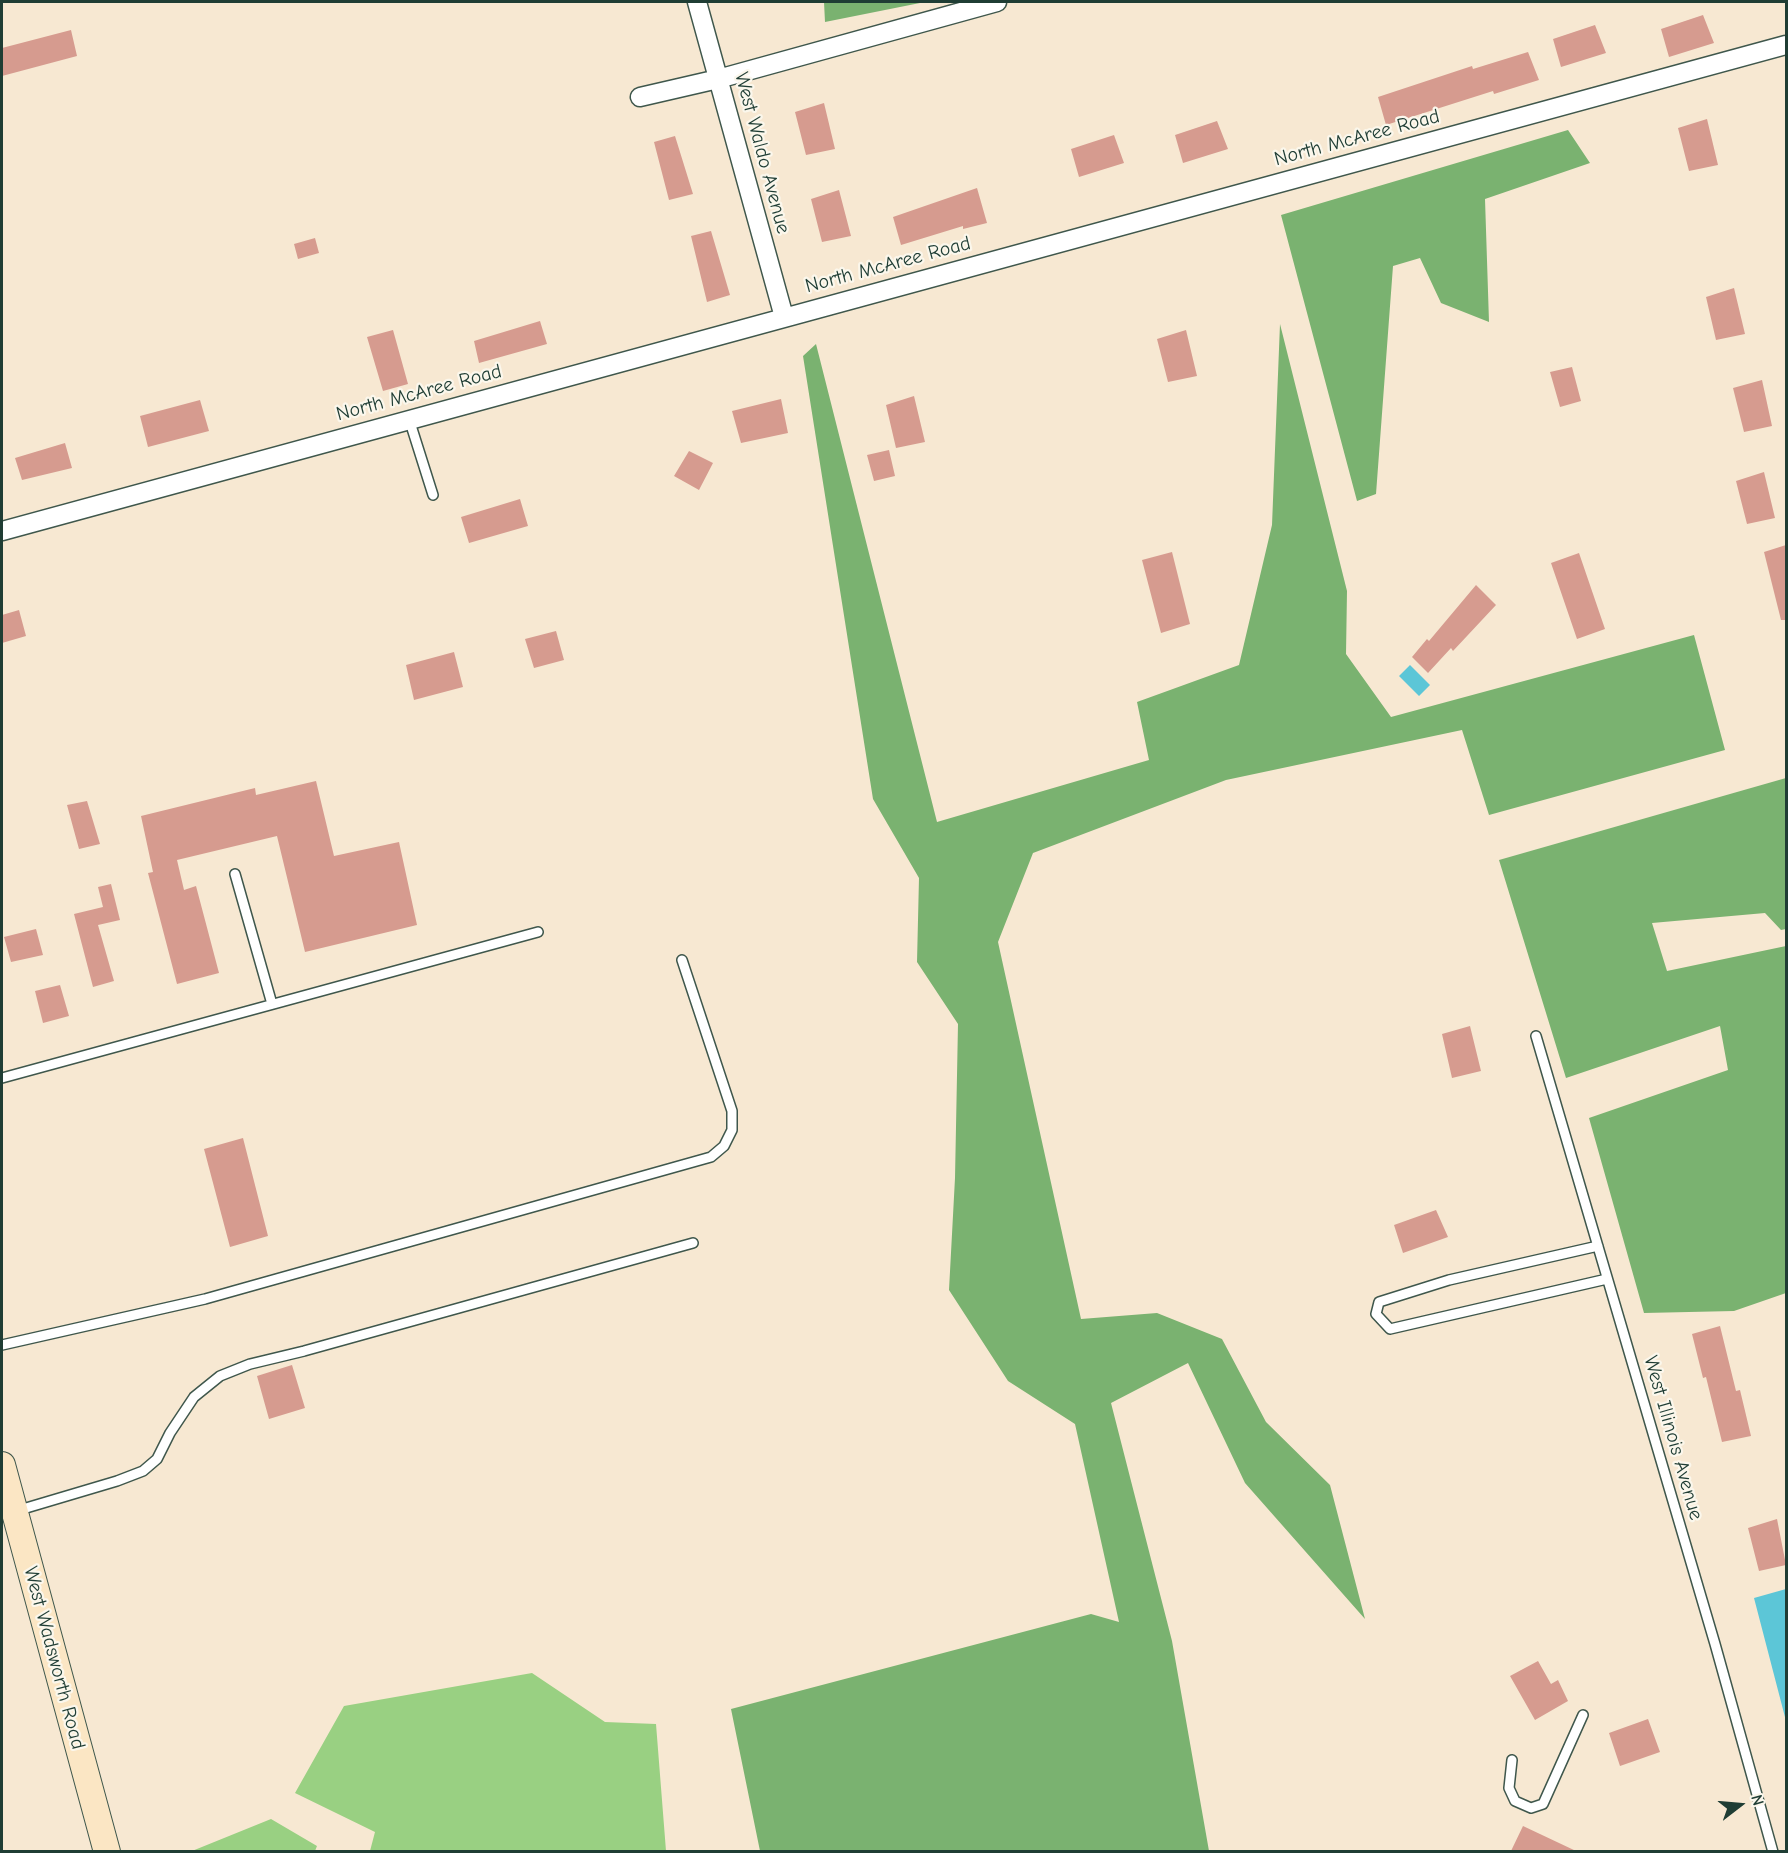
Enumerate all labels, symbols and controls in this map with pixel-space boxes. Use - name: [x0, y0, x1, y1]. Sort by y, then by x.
- street label: West Waldo Avenue: [729, 70, 795, 236]
- street label: North McAree Road: [1272, 104, 1442, 172]
- street label: North McAree Road: [803, 231, 973, 299]
- street label: North McAree Road: [334, 359, 504, 427]
- street label: West Illinois Avenue: [1638, 1353, 1708, 1523]
- street label: West Wadsworth Road: [18, 1564, 90, 1752]
- north arrow: [1710, 1775, 1770, 1835]
- text: N: [1747, 1793, 1767, 1808]

